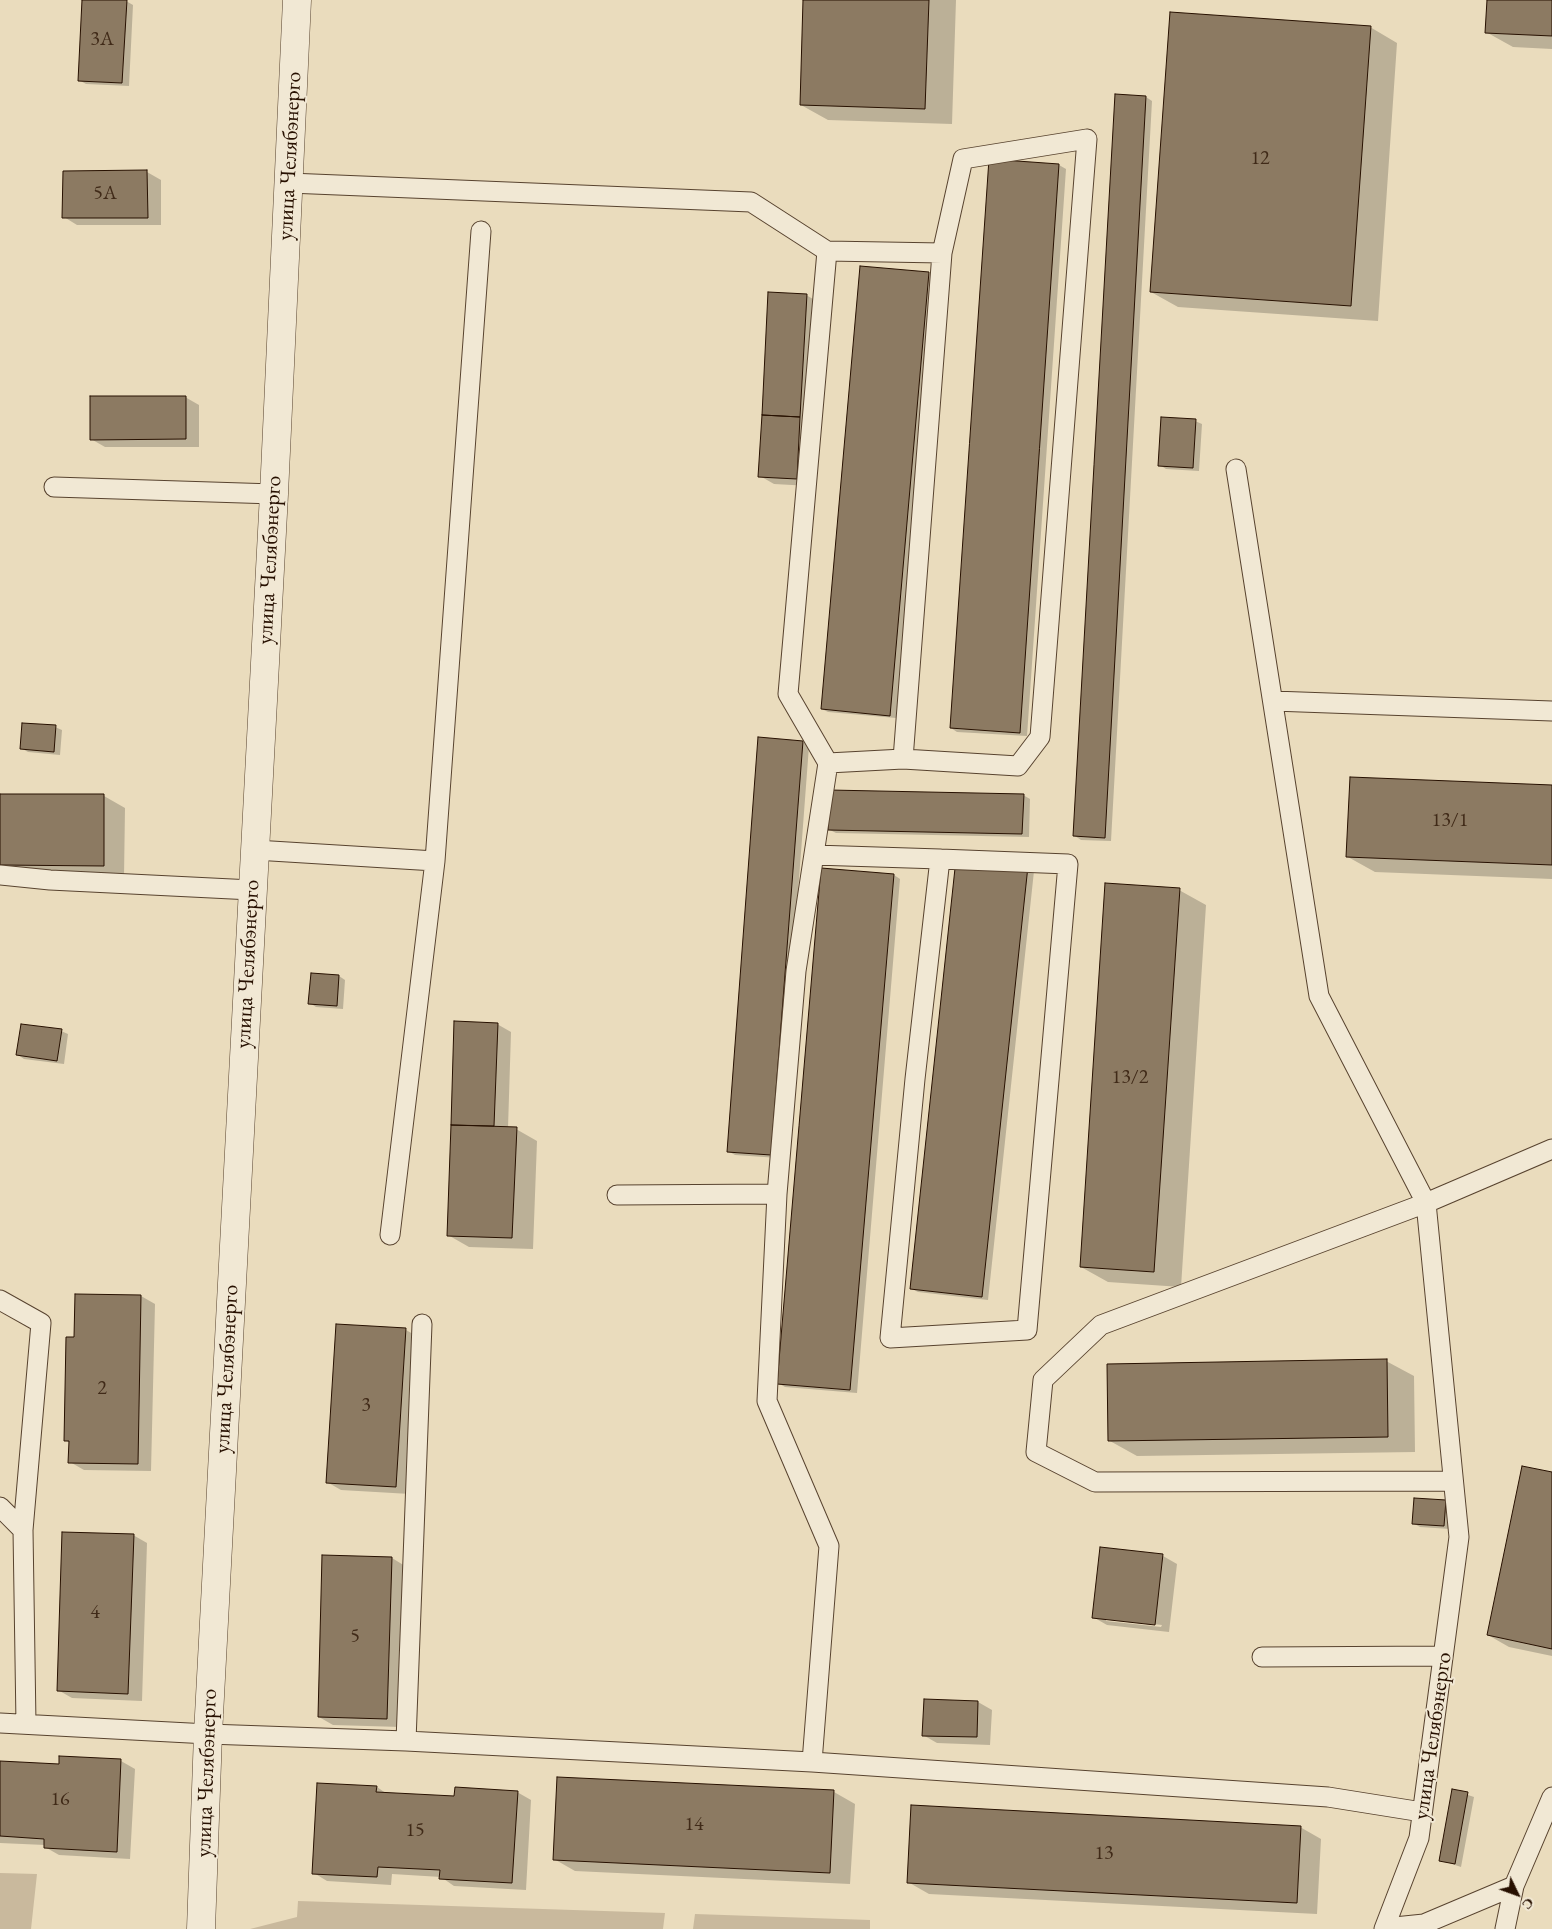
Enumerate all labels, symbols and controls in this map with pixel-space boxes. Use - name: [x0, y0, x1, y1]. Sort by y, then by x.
- house number: 3А: [90, 28, 114, 52]
- street label: улица Челябэнерго: [272, 71, 308, 241]
- house number: 12: [1250, 147, 1270, 171]
- house number: 5А: [93, 182, 117, 206]
- street label: улица Челябэнерго: [252, 475, 288, 645]
- house number: 13/1: [1432, 809, 1468, 833]
- street label: улица Челябэнерго: [230, 879, 266, 1049]
- house number: 13/2: [1112, 1066, 1148, 1090]
- street label: улица Челябэнерго: [209, 1284, 245, 1454]
- house number: 2: [97, 1377, 107, 1401]
- house number: 3: [361, 1394, 371, 1418]
- house number: 4: [90, 1601, 100, 1625]
- house number: 5: [350, 1625, 360, 1649]
- street label: улица Челябэнерго: [1408, 1651, 1458, 1821]
- street label: улица Челябэнерго: [191, 1688, 223, 1858]
- house number: 16: [50, 1788, 70, 1812]
- house number: 14: [684, 1813, 704, 1837]
- house number: 15: [405, 1819, 425, 1843]
- house number: 13: [1094, 1842, 1114, 1866]
- north arrow: [1492, 1869, 1542, 1919]
- text: С: [1518, 1894, 1538, 1914]

